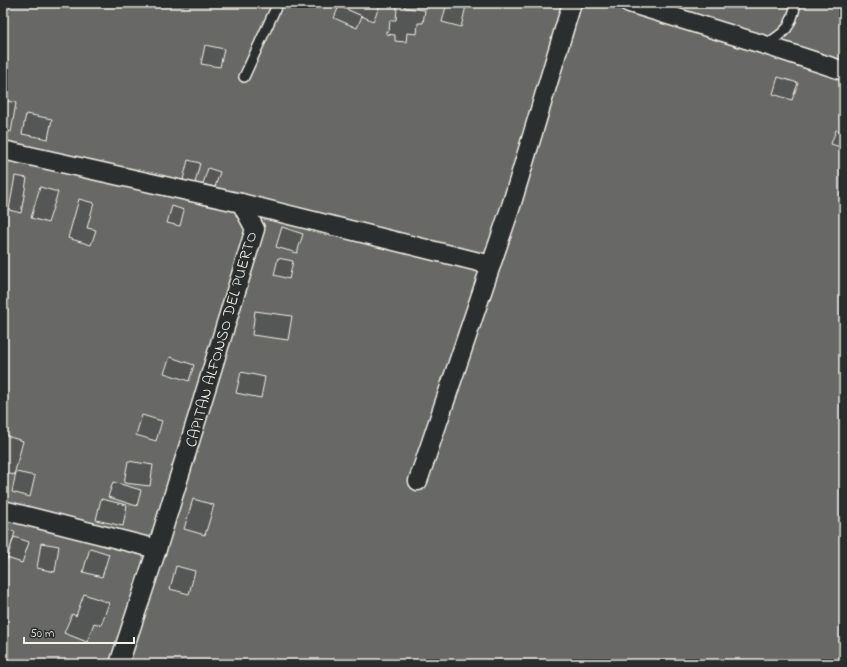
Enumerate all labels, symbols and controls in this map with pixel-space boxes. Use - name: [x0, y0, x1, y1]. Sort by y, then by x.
- street label: CAPITAN ALFONSO DEL PUERTO: [180, 229, 264, 450]
- scale bar: [24, 619, 134, 645]
- text: 50 m: [30, 625, 54, 643]

